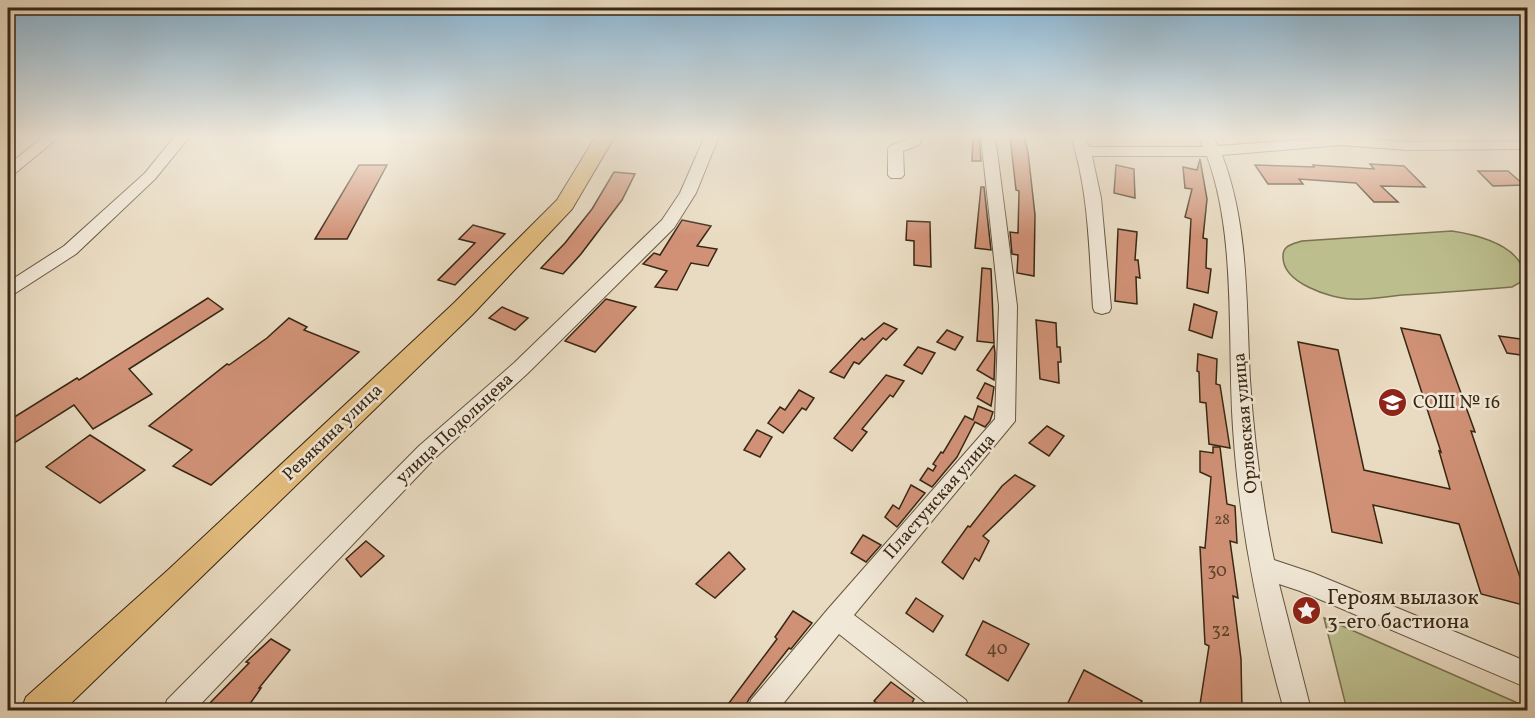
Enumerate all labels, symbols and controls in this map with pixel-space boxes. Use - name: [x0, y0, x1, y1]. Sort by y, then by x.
- street label: Орловская улица: [1227, 352, 1265, 494]
- street label: улица Подольцева: [391, 368, 519, 490]
- street label: Ревякина улица: [277, 379, 389, 487]
- school or university icon: СОШ № 16: [1376, 387, 1408, 419]
- place label: СОШ № 16: [1413, 391, 1500, 416]
- street label: Пластунская улица: [878, 429, 1002, 565]
- house number: 28: [1214, 510, 1230, 531]
- house number: 30: [1207, 559, 1227, 584]
- place label: Героям вылазок 3-его бастиона: [1327, 584, 1479, 637]
- place icon: Героям вылазок 3-его бастиона: [1290, 594, 1322, 626]
- house number: 32: [1212, 619, 1230, 644]
- house number: 40: [986, 637, 1008, 662]

